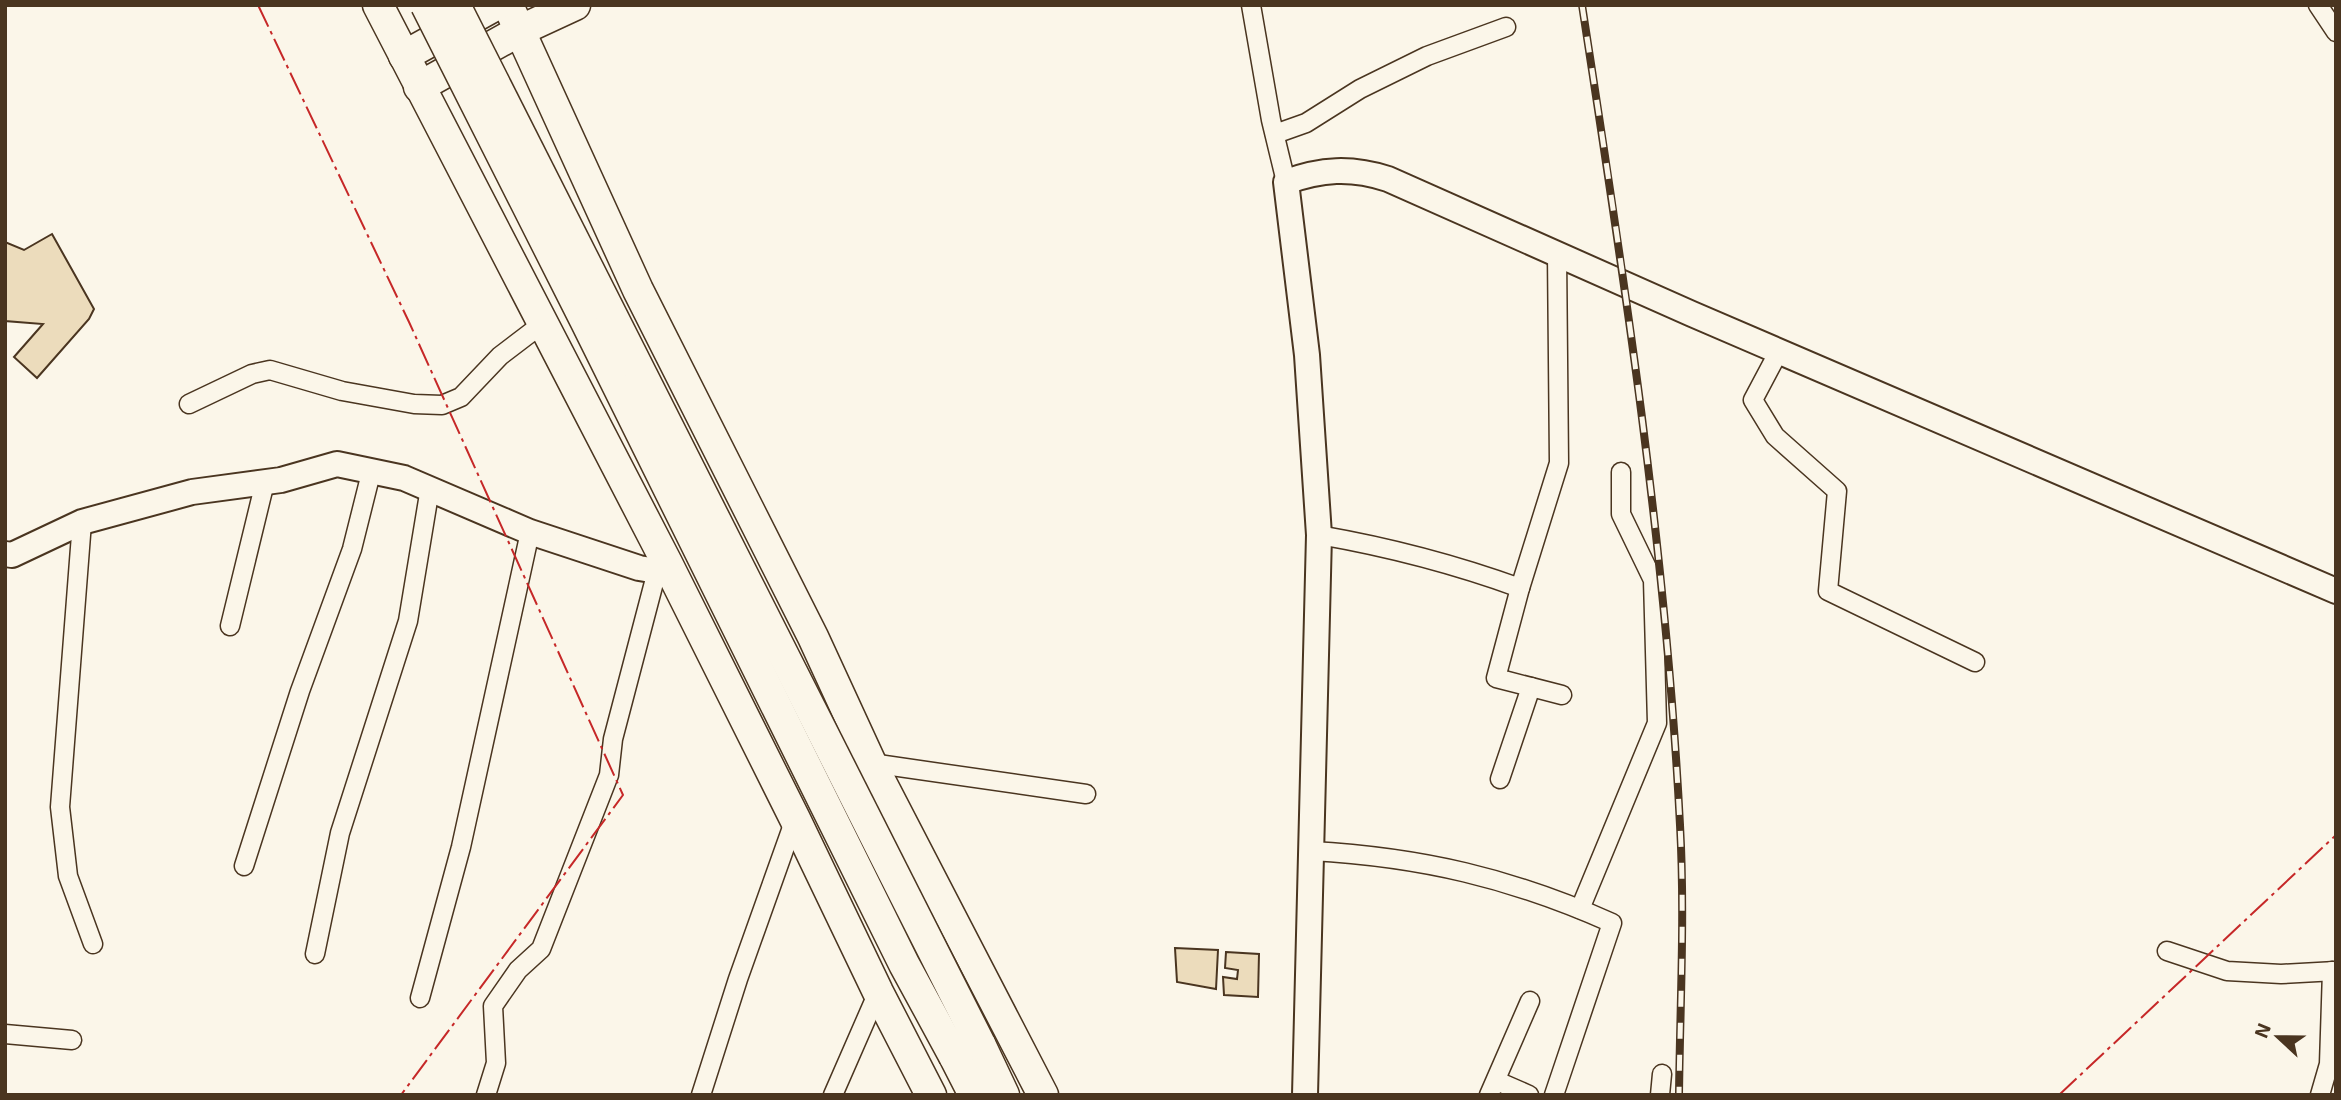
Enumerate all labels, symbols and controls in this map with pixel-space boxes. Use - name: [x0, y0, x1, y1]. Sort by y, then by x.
- north arrow: [2243, 1002, 2313, 1072]
- text: N: [2249, 1020, 2275, 1041]

